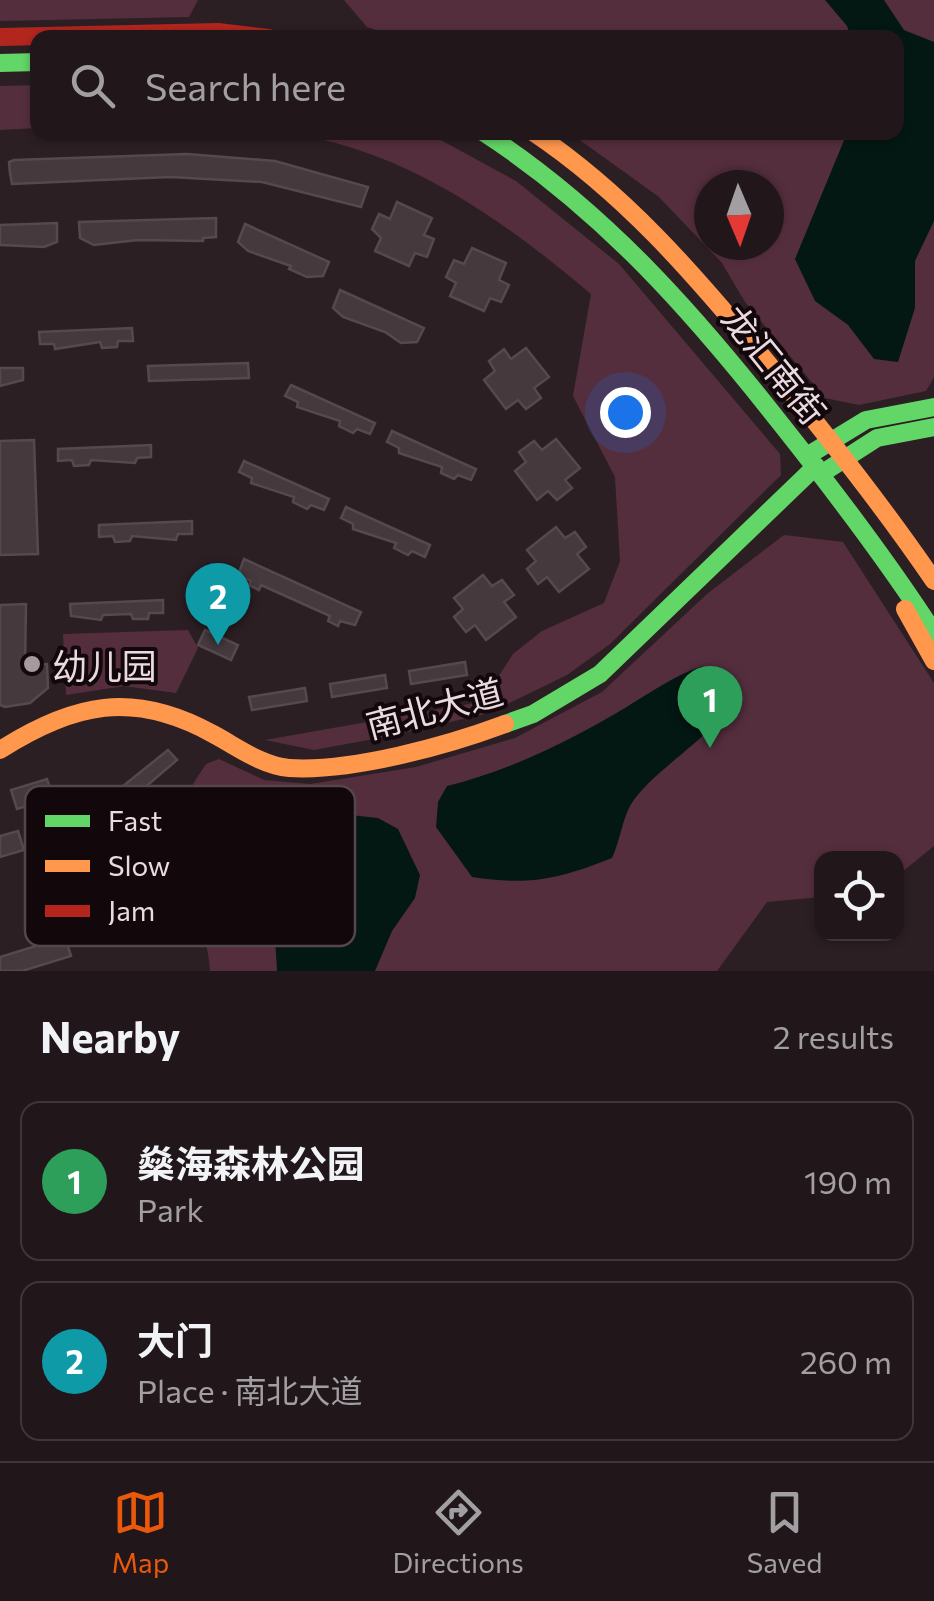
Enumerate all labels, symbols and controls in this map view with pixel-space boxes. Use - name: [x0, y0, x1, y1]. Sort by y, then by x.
- search box: [30, 30, 904, 140]
- icon: search: [65, 58, 120, 113]
- text: Search here: [145, 62, 346, 109]
- north arrow: [694, 170, 784, 260]
- street label: 龙汇南街: [714, 296, 836, 432]
- your location: [600, 387, 651, 438]
- pin: 2: [186, 562, 250, 645]
- place label: 幼儿园: [52, 643, 157, 686]
- marker: 幼儿园: [21, 653, 43, 675]
- pin: 1: [678, 666, 742, 748]
- street label: 南北大道: [361, 668, 507, 746]
- legend: [25, 786, 355, 946]
- text: Fast: [108, 803, 162, 837]
- text: Slow: [108, 848, 170, 882]
- map controls: [814, 851, 904, 941]
- button: locate: [814, 851, 904, 941]
- text: Jam: [108, 893, 155, 927]
- text: Nearby: [40, 1010, 180, 1062]
- text: 2 results: [773, 1016, 894, 1056]
- text: 燊海森林公园: [137, 1139, 365, 1186]
- text: 1: [67, 1161, 82, 1201]
- text: 190 m: [804, 1161, 892, 1201]
- text: Park: [137, 1189, 204, 1229]
- text: 大门: [137, 1316, 213, 1363]
- text: 2: [65, 1341, 84, 1381]
- text: 260 m: [800, 1341, 892, 1381]
- text: Place · 南北大道: [137, 1370, 362, 1410]
- tab: Map: [112, 1485, 169, 1579]
- tab: Directions: [392, 1485, 524, 1579]
- tab: Saved: [747, 1485, 822, 1579]

